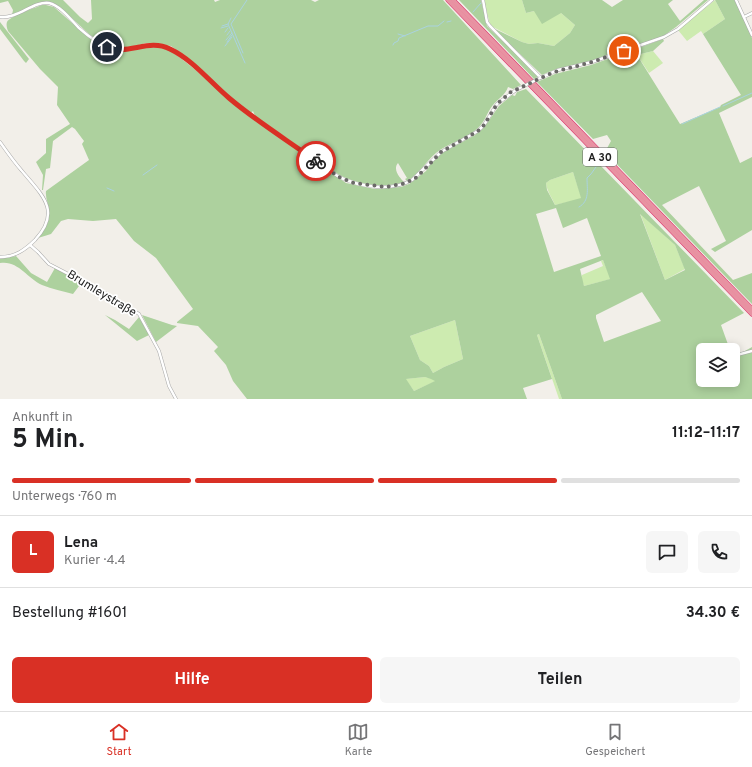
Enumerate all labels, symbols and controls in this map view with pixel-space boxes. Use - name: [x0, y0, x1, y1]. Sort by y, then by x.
- pin: [90, 30, 124, 64]
- pin: [607, 34, 641, 68]
- icon: home: [96, 36, 118, 58]
- icon: bag: [613, 40, 635, 62]
- courier: [296, 141, 336, 181]
- road number: A 30: [583, 148, 617, 166]
- icon: bike: [305, 150, 327, 172]
- street label: Brumleystraße: [64, 267, 139, 321]
- map controls: [696, 343, 740, 387]
- button: layers: [696, 343, 740, 387]
- text: Ankunft in: [12, 410, 73, 426]
- text: 5 Min.: [12, 424, 85, 457]
- text: 11:12–11:17: [672, 424, 740, 443]
- text: Unterwegs · 760 m: [12, 489, 117, 505]
- button: chat: [646, 531, 688, 573]
- button: phone: [698, 531, 740, 573]
- text: Lena: [64, 534, 98, 553]
- text: L: [29, 542, 37, 561]
- text: Kurier · 4.4: [64, 553, 126, 569]
- text: Bestellung #1601: [12, 604, 127, 623]
- text: 34.30 €: [686, 604, 740, 623]
- button: Hilfe: [12, 657, 372, 703]
- button: Teilen: [380, 657, 740, 703]
- tab: Start: [107, 721, 132, 759]
- tab: Karte: [345, 721, 372, 759]
- tab: Gespeichert: [585, 721, 645, 759]

